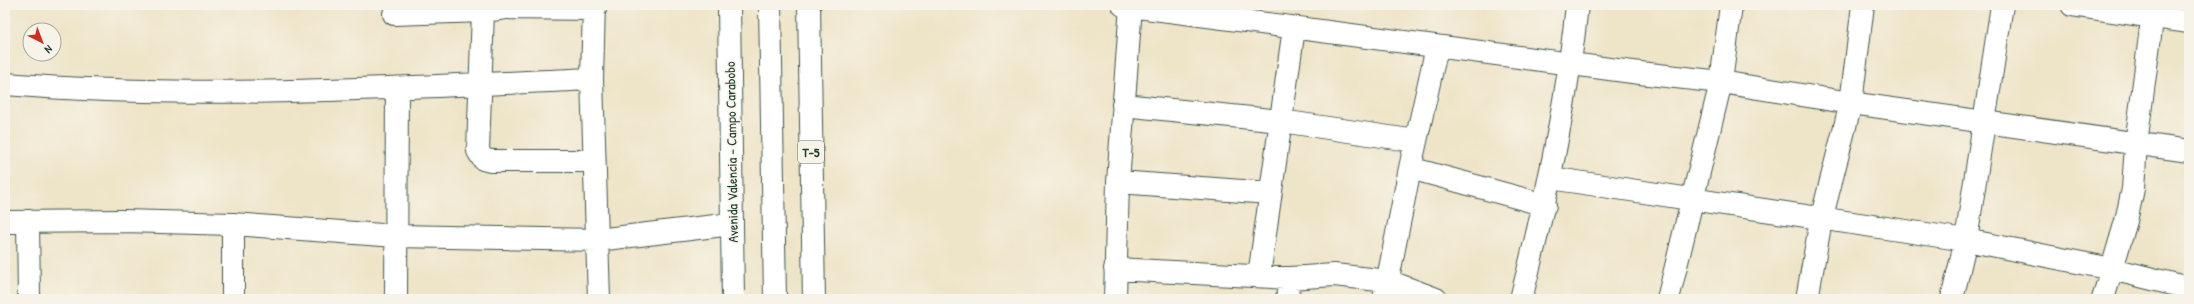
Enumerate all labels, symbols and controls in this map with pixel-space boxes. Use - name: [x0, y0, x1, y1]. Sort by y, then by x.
- north arrow: [22, 22, 62, 62]
- text: N: [42, 42, 56, 57]
- street label: Avenida Valencia - Campo Carabobo: [720, 61, 743, 243]
- road number: T-5: [798, 141, 824, 163]

